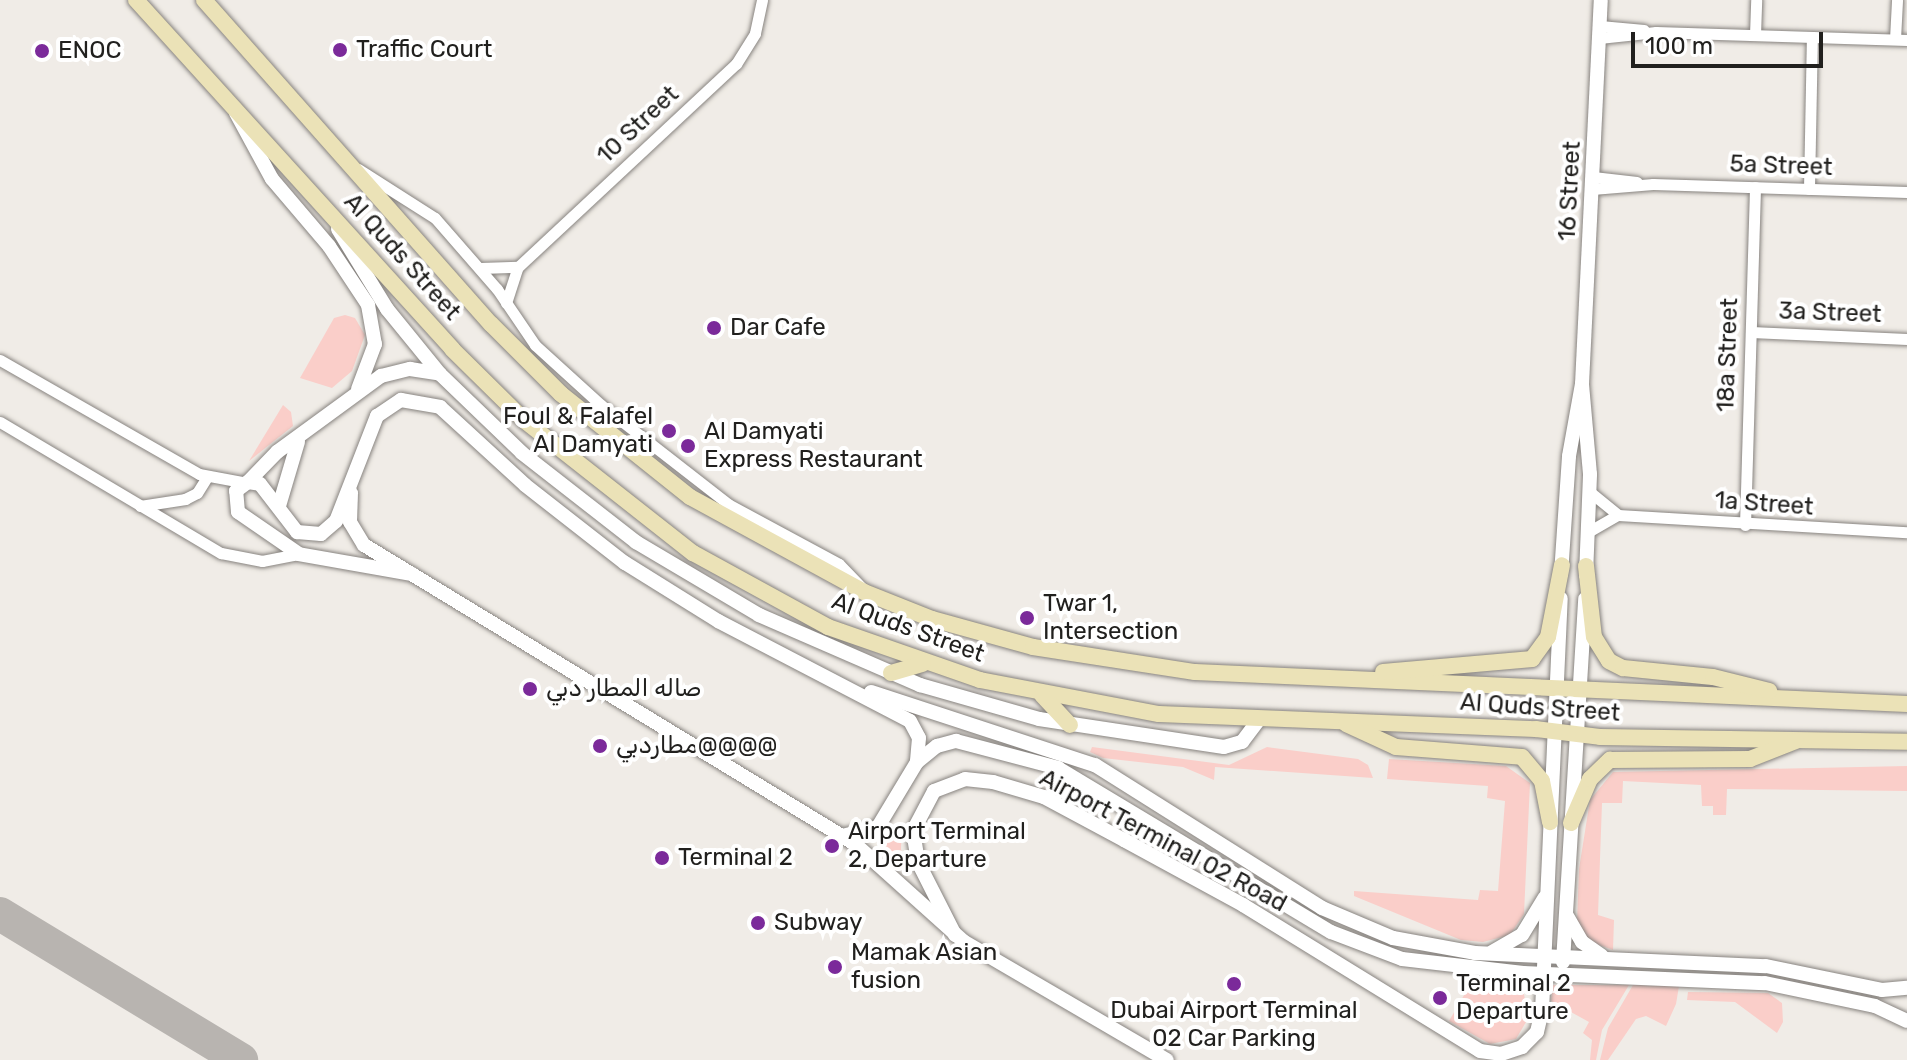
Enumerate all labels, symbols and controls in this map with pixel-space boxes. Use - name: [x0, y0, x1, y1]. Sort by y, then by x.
- scale bar: [1635, 16, 1827, 66]
- text: 100 m: [1645, 32, 1713, 60]
- place label: Traffic Court: [356, 36, 492, 64]
- place label: ENOC: [58, 37, 121, 65]
- marker: Traffic Court: [331, 41, 349, 59]
- marker: ENOC: [33, 42, 51, 60]
- street label: 10 Street: [591, 80, 685, 170]
- street label: 16 Street: [1553, 140, 1587, 242]
- street label: 5a Street: [1729, 150, 1833, 182]
- street label: Al Quds Street: [338, 188, 466, 326]
- street label: 3a Street: [1778, 297, 1882, 329]
- street label: 18a Street: [1712, 298, 1744, 412]
- place label: Dar Cafe: [730, 314, 826, 342]
- marker: Dar Cafe: [705, 319, 723, 337]
- place label: Foul & Falafel Al Damyati: [503, 403, 653, 459]
- place label: Al Damyati Express Restaurant: [704, 418, 923, 474]
- marker: Foul & Falafel Al Damyati: [660, 422, 678, 440]
- marker: Al Damyati Express Restaurant: [679, 437, 697, 455]
- street label: 1a Street: [1714, 486, 1814, 522]
- street label: Al Quds Street: [828, 587, 988, 669]
- place label: Twar 1, Intersection: [1043, 590, 1178, 646]
- marker: Twar 1, Intersection: [1018, 609, 1036, 627]
- place label: صاله المطار دبي: [546, 675, 701, 703]
- marker: صاله المطار دبي: [521, 680, 539, 698]
- street label: Al Quds Street: [1459, 688, 1621, 728]
- place label: مطاردبي@@@@: [616, 732, 778, 760]
- marker: مطاردبي@@@@: [591, 737, 609, 755]
- street label: Airport Terminal 02 Road: [1034, 763, 1292, 919]
- place label: Airport Terminal 2, Departure: [848, 818, 1026, 874]
- marker: Airport Terminal 2, Departure: [823, 837, 841, 855]
- place label: Terminal 2: [678, 844, 793, 872]
- marker: Terminal 2: [653, 849, 671, 867]
- place label: Subway: [774, 909, 862, 937]
- marker: Subway: [749, 914, 767, 932]
- place label: Mamak Asian fusion: [851, 939, 998, 995]
- marker: Mamak Asian fusion: [826, 958, 844, 976]
- place label: Terminal 2 Departure: [1456, 970, 1571, 1026]
- marker: Dubai Airport Terminal 02 Car Parking: [1225, 975, 1243, 993]
- marker: Terminal 2 Departure: [1431, 989, 1449, 1007]
- place label: Dubai Airport Terminal 02 Car Parking: [1110, 997, 1358, 1053]

